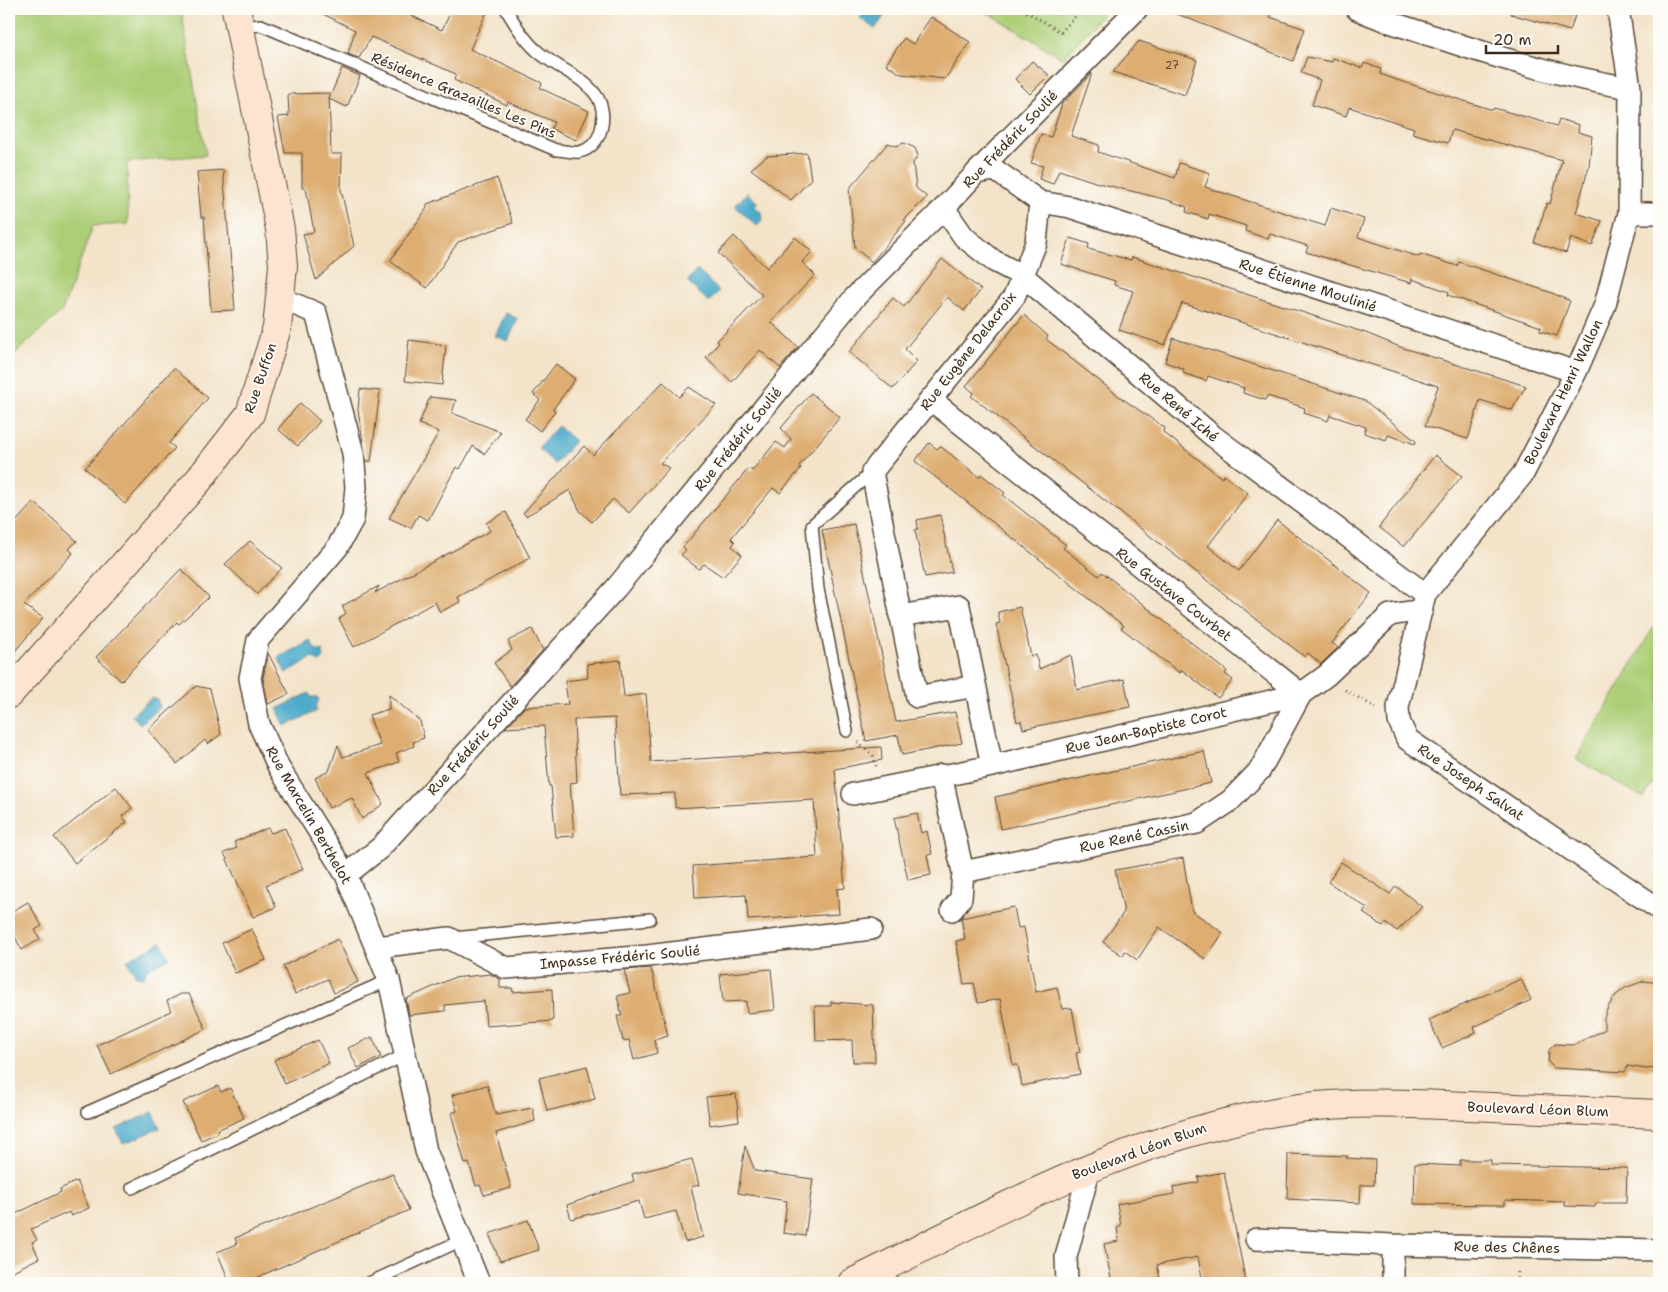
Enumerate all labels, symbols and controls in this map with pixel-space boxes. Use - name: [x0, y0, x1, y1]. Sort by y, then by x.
- scale bar: [1486, 22, 1558, 54]
- text: 20 m: [1493, 30, 1532, 50]
- street label: Résidence Grazailles Les Pins: [369, 48, 559, 142]
- house number: 27: [1165, 58, 1180, 73]
- street label: Rue Frédéric Soulié: [959, 86, 1061, 192]
- street label: Rue Étienne Moulinié: [1237, 254, 1379, 316]
- street label: Rue Eugène Delacroix: [916, 288, 1020, 414]
- street label: Boulevard Henri Wallon: [1520, 316, 1606, 468]
- street label: Rue Buffon: [240, 340, 281, 416]
- street label: Rue René Iché: [1135, 368, 1223, 446]
- street label: Rue Frédéric Soulié: [690, 383, 786, 495]
- street label: Rue Gustave Courbet: [1112, 543, 1236, 645]
- street label: Rue Frédéric Soulié: [423, 691, 523, 799]
- street label: Rue Jean-Baptiste Corot: [1064, 703, 1228, 757]
- street label: Rue Joseph Salvat: [1414, 740, 1528, 824]
- street label: Rue Marcelin Berthelot: [262, 743, 356, 887]
- street label: Rue René Cassin: [1078, 816, 1191, 856]
- street label: Impasse Frédéric Soulié: [539, 941, 701, 973]
- street label: Boulevard Léon Blum: [1467, 1098, 1609, 1120]
- street label: Boulevard Léon Blum: [1069, 1118, 1209, 1184]
- street label: Rue des Chênes: [1454, 1237, 1560, 1257]

